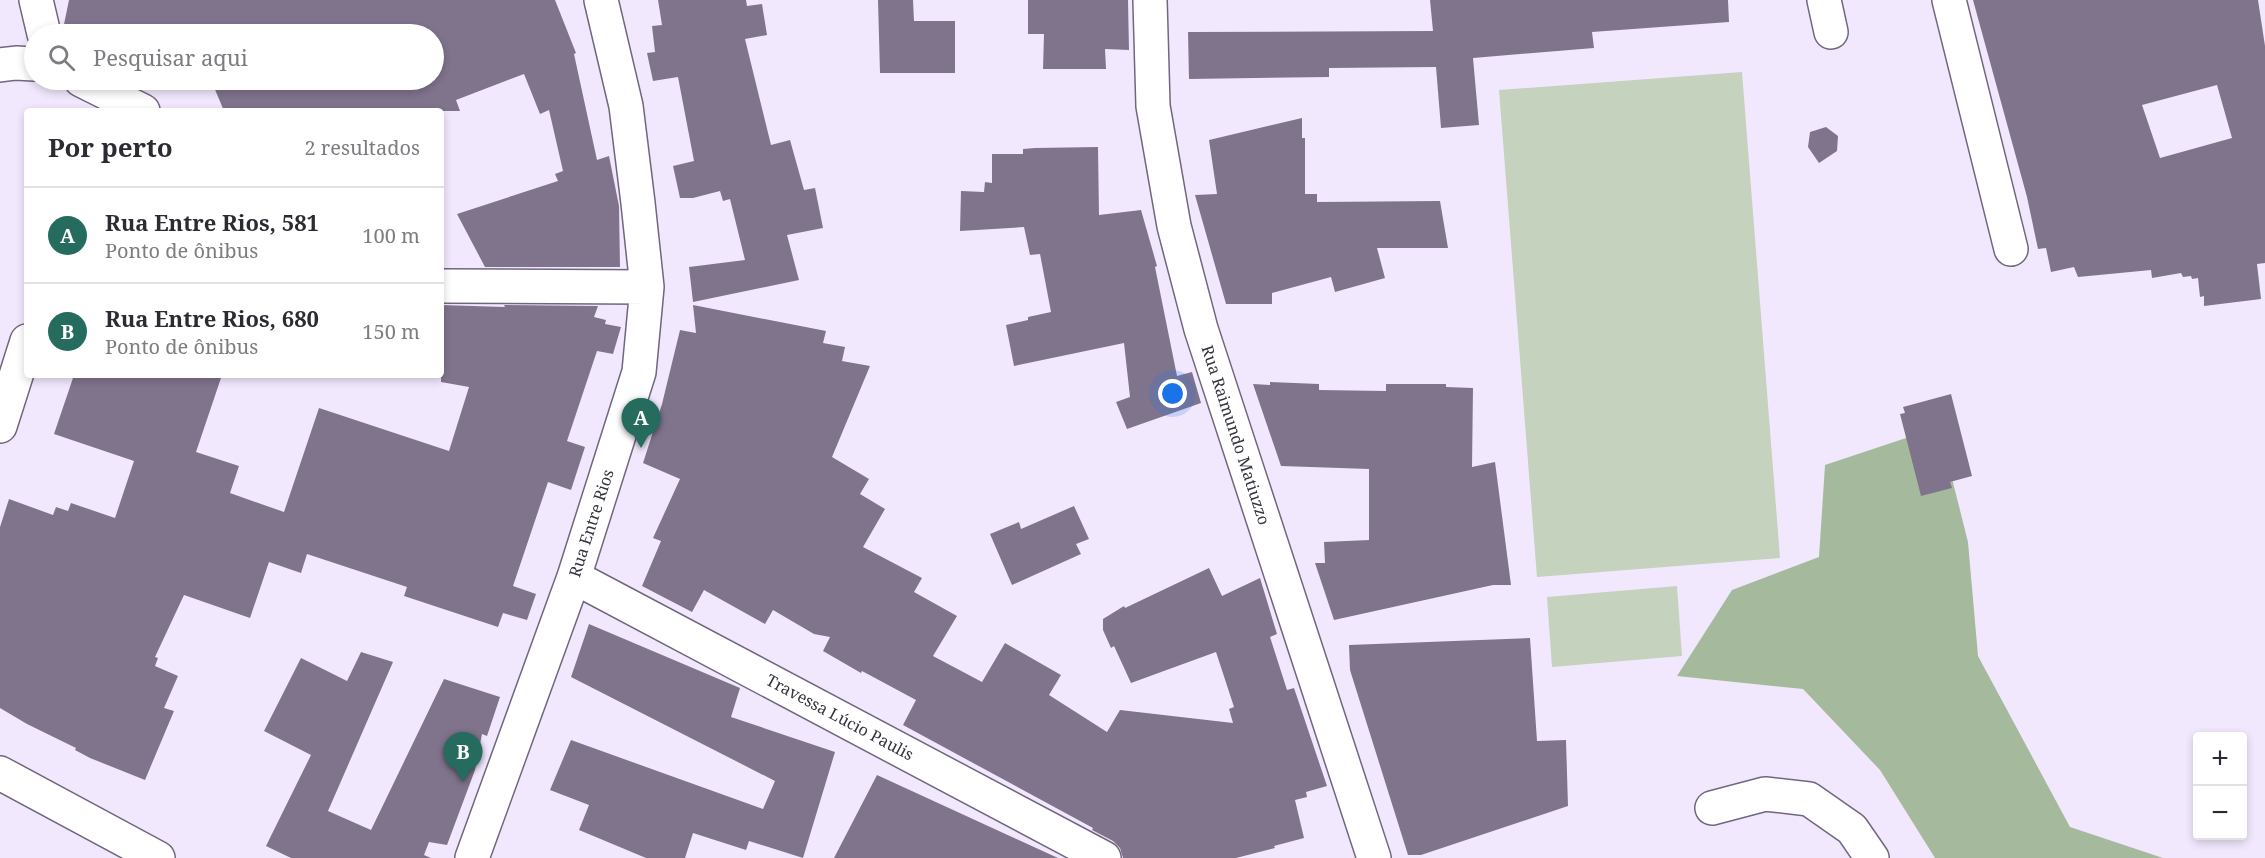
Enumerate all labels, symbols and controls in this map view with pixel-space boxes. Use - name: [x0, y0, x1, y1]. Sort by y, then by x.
- search box: [24, 24, 444, 90]
- icon: search: [45, 41, 78, 74]
- text: Pesquisar aqui: [93, 42, 248, 72]
- text: Por perto: [48, 129, 173, 165]
- text: 2 resultados: [304, 134, 420, 161]
- text: Rua Entre Rios, 581: [105, 207, 319, 237]
- text: A: [60, 222, 75, 249]
- text: 100 m: [362, 222, 420, 249]
- text: Ponto de ônibus: [105, 237, 258, 264]
- text: Rua Entre Rios, 680: [105, 303, 319, 333]
- text: B: [61, 318, 74, 345]
- text: 150 m: [362, 318, 420, 345]
- text: Ponto de ônibus: [105, 333, 258, 360]
- street label: Rua Raimundo Matiuzzo: [1197, 342, 1275, 528]
- your location: [1158, 379, 1187, 408]
- pin: A: [622, 398, 660, 448]
- street label: Rua Entre Rios: [563, 466, 619, 580]
- street label: Travessa Lúcio Paulis: [762, 669, 918, 765]
- pin: B: [444, 732, 482, 782]
- map controls: [2193, 732, 2247, 840]
- button: +: [2193, 732, 2247, 786]
- button: −: [2193, 786, 2247, 840]

